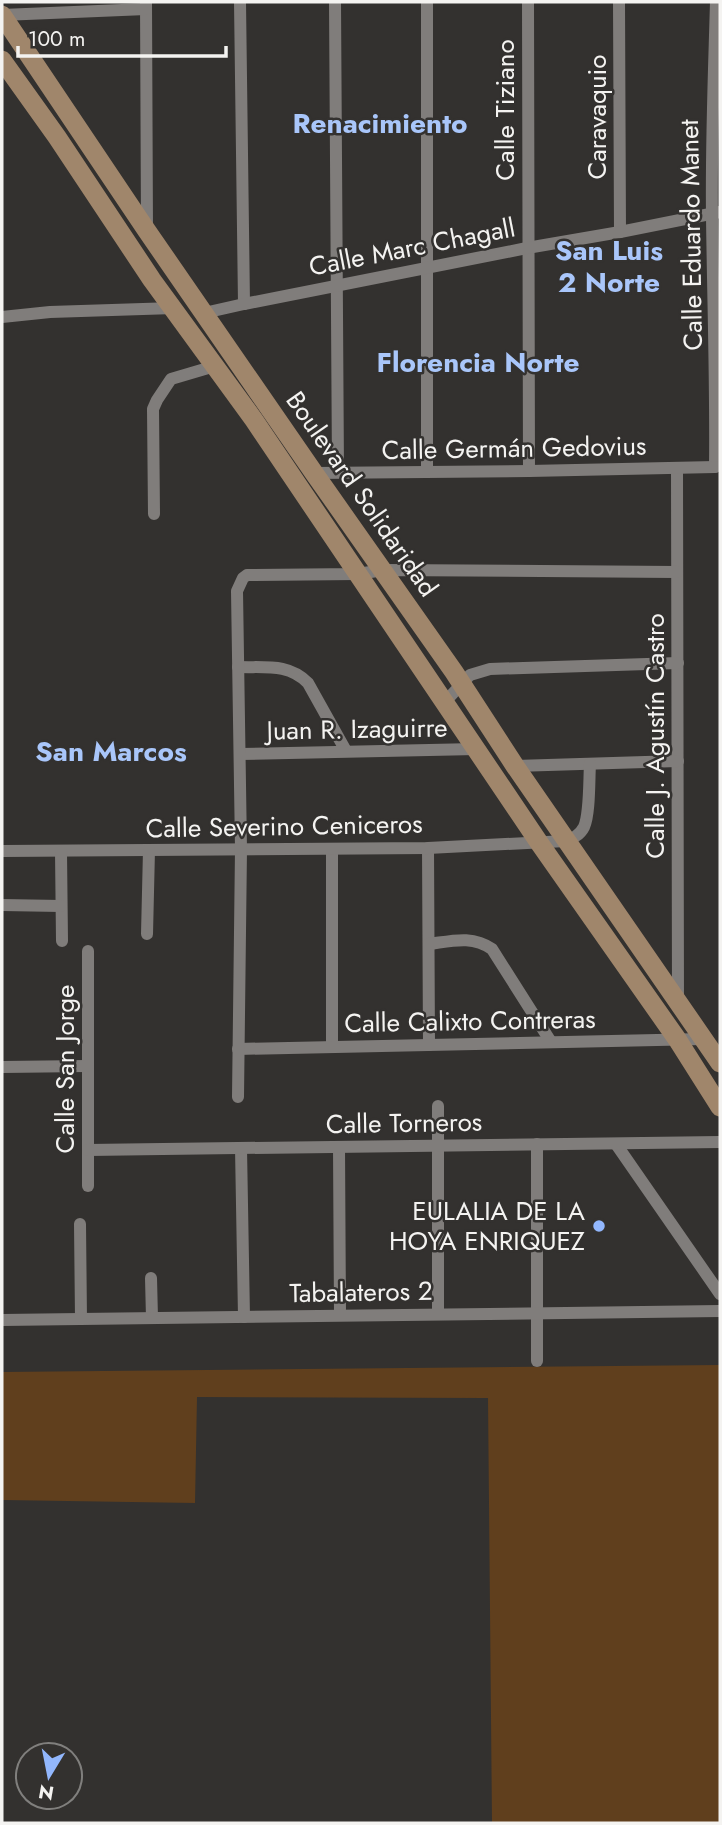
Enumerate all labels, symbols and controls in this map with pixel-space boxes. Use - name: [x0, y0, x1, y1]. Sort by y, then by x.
- scale bar: [18, 14, 226, 58]
- text: 100 m: [28, 24, 85, 54]
- street label: Calle Tiziano: [486, 39, 524, 181]
- street label: Caravaquio: [578, 55, 616, 179]
- district label: Renacimiento: [292, 103, 468, 144]
- street label: Calle Eduardo Manet: [670, 118, 712, 351]
- street label: Calle Marc Chagall: [306, 208, 518, 286]
- district label: San Luis 2 Norte: [555, 230, 663, 303]
- district label: Florencia Norte: [376, 342, 580, 383]
- street label: Boulevard Solidaridad: [277, 384, 447, 604]
- street label: Calle Germán Gedovius: [381, 427, 647, 469]
- street label: Calle J. Agustín Castro: [636, 613, 674, 859]
- street label: Juan R. Izaguirre: [263, 708, 448, 750]
- district label: San Marcos: [35, 731, 187, 772]
- street label: Calle Severino Ceniceros: [145, 805, 423, 847]
- street label: Calle San Jorge: [46, 985, 84, 1153]
- street label: Calle Calixto Contreras: [344, 1000, 596, 1042]
- street label: Calle Torneros: [326, 1103, 482, 1143]
- place label: EULALIA DE LA HOYA ENRIQUEZ: [389, 1192, 586, 1260]
- marker: EULALIA DE LA HOYA ENRIQUEZ: [591, 1218, 607, 1234]
- street label: Tabalateros 2: [289, 1272, 433, 1312]
- north arrow: [14, 1741, 84, 1811]
- text: N: [36, 1778, 56, 1807]

